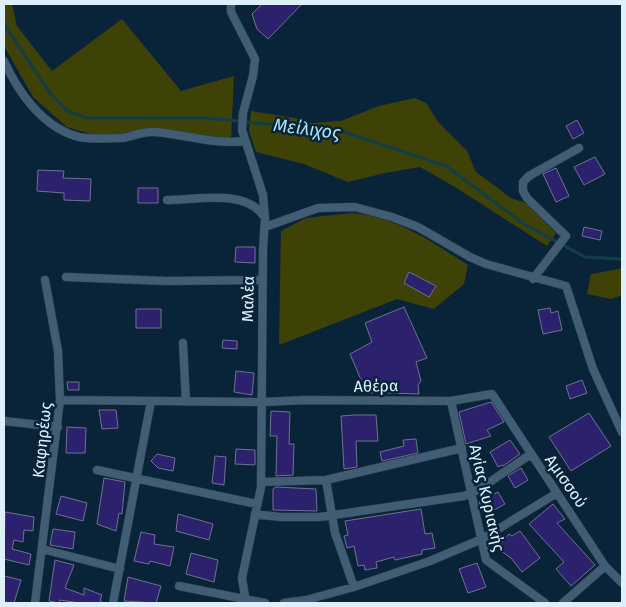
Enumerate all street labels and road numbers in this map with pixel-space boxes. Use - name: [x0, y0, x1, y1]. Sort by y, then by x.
- street label: Μαλέα: [238, 276, 258, 322]
- street label: Αθέρα: [354, 376, 398, 396]
- street label: Καφηρέως: [29, 401, 55, 479]
- street label: Αγίας Κυριακής: [465, 443, 509, 554]
- street label: Αμισσού: [541, 451, 591, 511]

